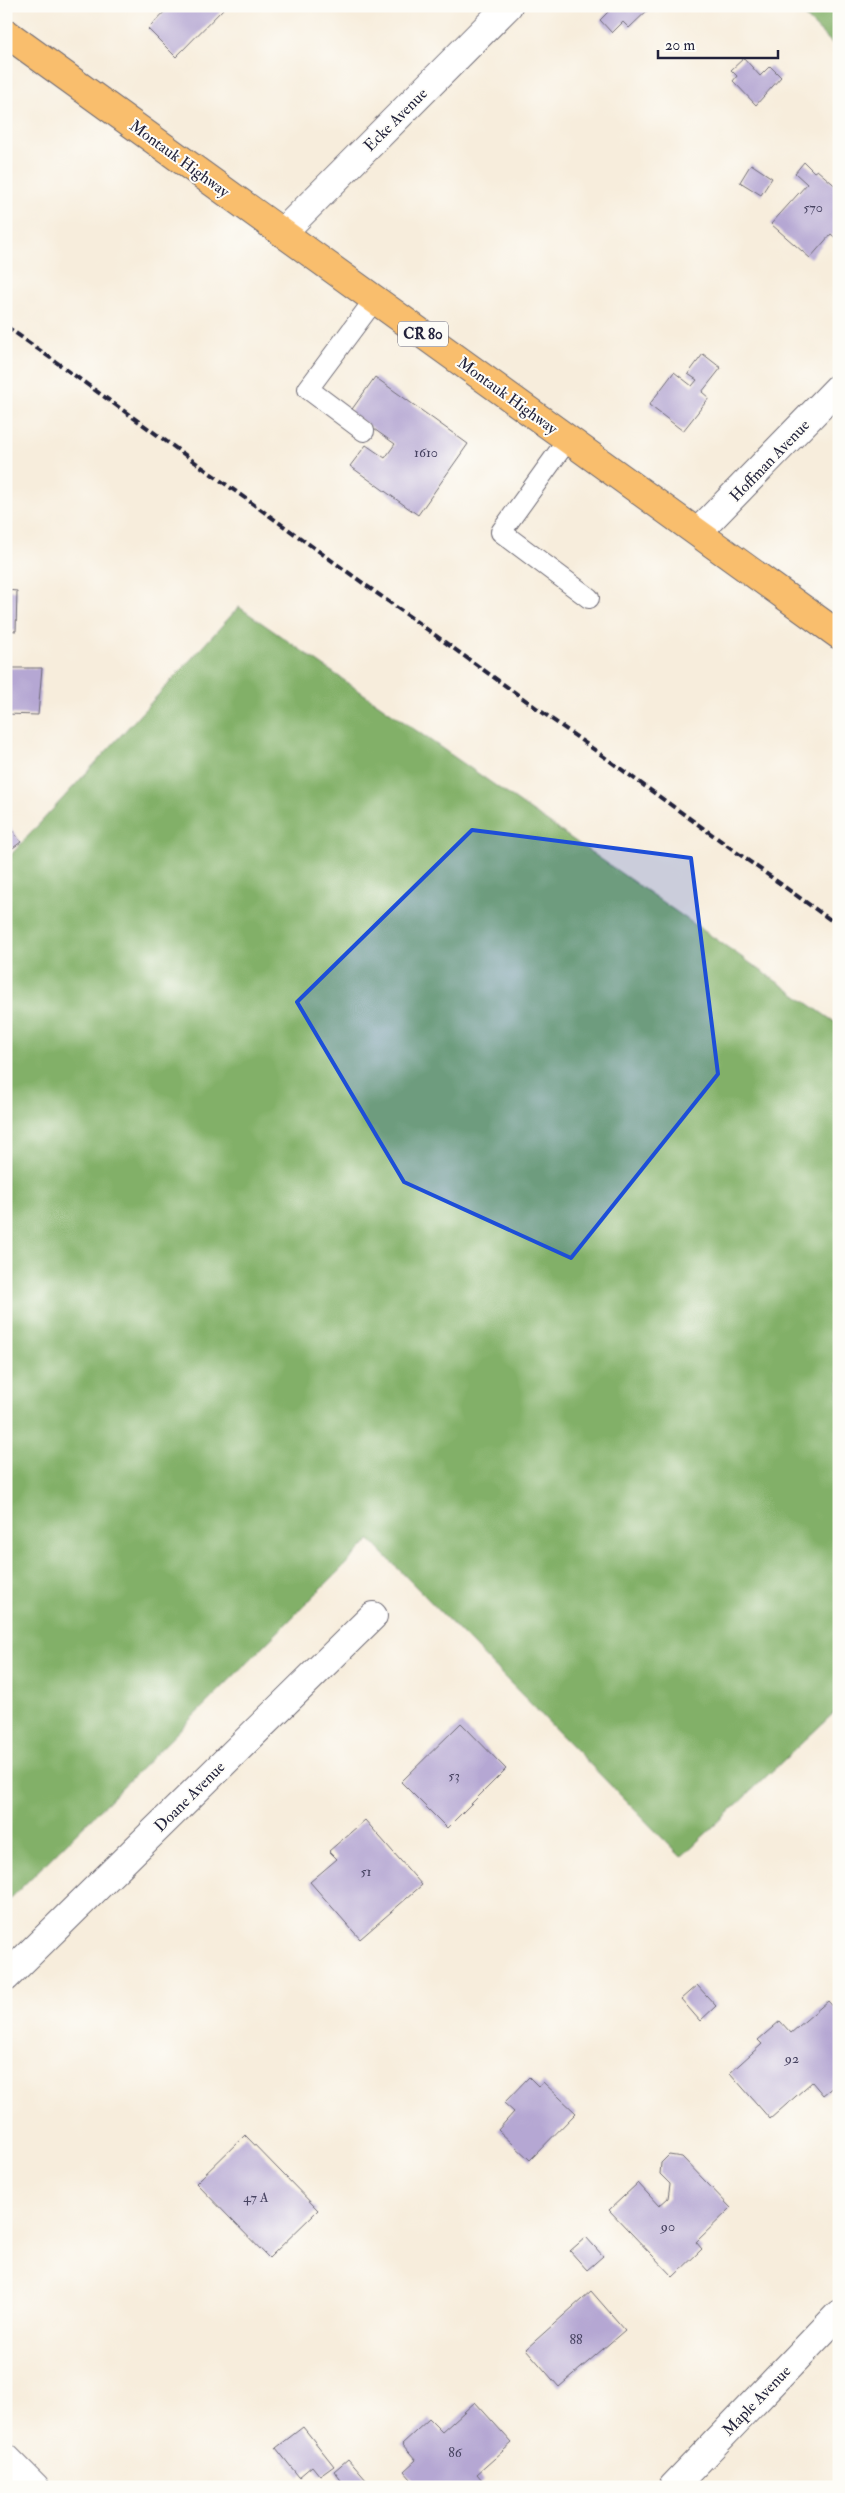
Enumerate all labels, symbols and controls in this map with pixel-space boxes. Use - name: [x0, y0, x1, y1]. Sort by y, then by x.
- scale bar: [658, 28, 778, 60]
- text: 20 m: [665, 36, 695, 55]
- street label: Ecke Avenue: [360, 84, 432, 156]
- street label: Montauk Highway: [125, 116, 234, 202]
- house number: 570: [803, 199, 823, 216]
- road number: CR 80: [398, 322, 448, 346]
- street label: Montauk Highway: [453, 353, 562, 439]
- street label: Hoffman Avenue: [725, 415, 814, 506]
- house number: 1610: [414, 444, 438, 461]
- street label: Doane Avenue: [150, 1757, 230, 1836]
- house number: 53: [448, 1767, 460, 1784]
- house number: 51: [360, 1863, 372, 1880]
- house number: 92: [784, 2050, 799, 2067]
- house number: 47 A: [243, 2189, 269, 2206]
- house number: 90: [660, 2218, 675, 2235]
- house number: 88: [569, 2331, 583, 2348]
- street label: Maple Avenue: [718, 2361, 796, 2441]
- house number: 86: [448, 2444, 463, 2461]

